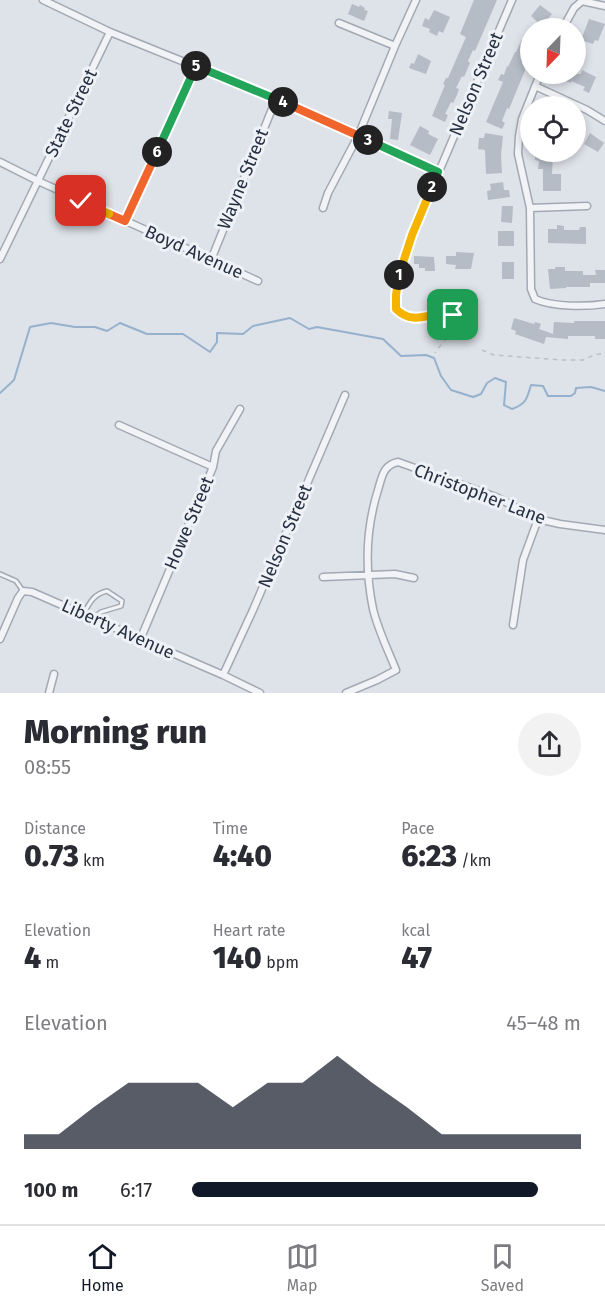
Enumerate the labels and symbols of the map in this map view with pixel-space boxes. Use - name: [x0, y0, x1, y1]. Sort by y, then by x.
- north arrow: [520, 18, 586, 84]
- street label: Nelson Street: [444, 28, 508, 139]
- pin: 5: [181, 51, 211, 81]
- street label: State Street: [40, 65, 102, 161]
- pin: 4: [268, 87, 298, 117]
- street label: Wayne Street: [213, 125, 273, 233]
- pin: 3: [353, 125, 383, 155]
- pin: 6: [142, 137, 172, 167]
- pin: 2: [417, 172, 447, 202]
- pin: [55, 175, 106, 226]
- street label: Boyd Avenue: [141, 221, 247, 283]
- pin: 1: [384, 260, 414, 290]
- pin: [427, 289, 478, 340]
- street label: Christopher Lane: [411, 459, 549, 529]
- street label: Howe Street: [160, 473, 219, 573]
- street label: Nelson Street: [253, 480, 317, 591]
- street label: Liberty Avenue: [58, 594, 178, 664]

